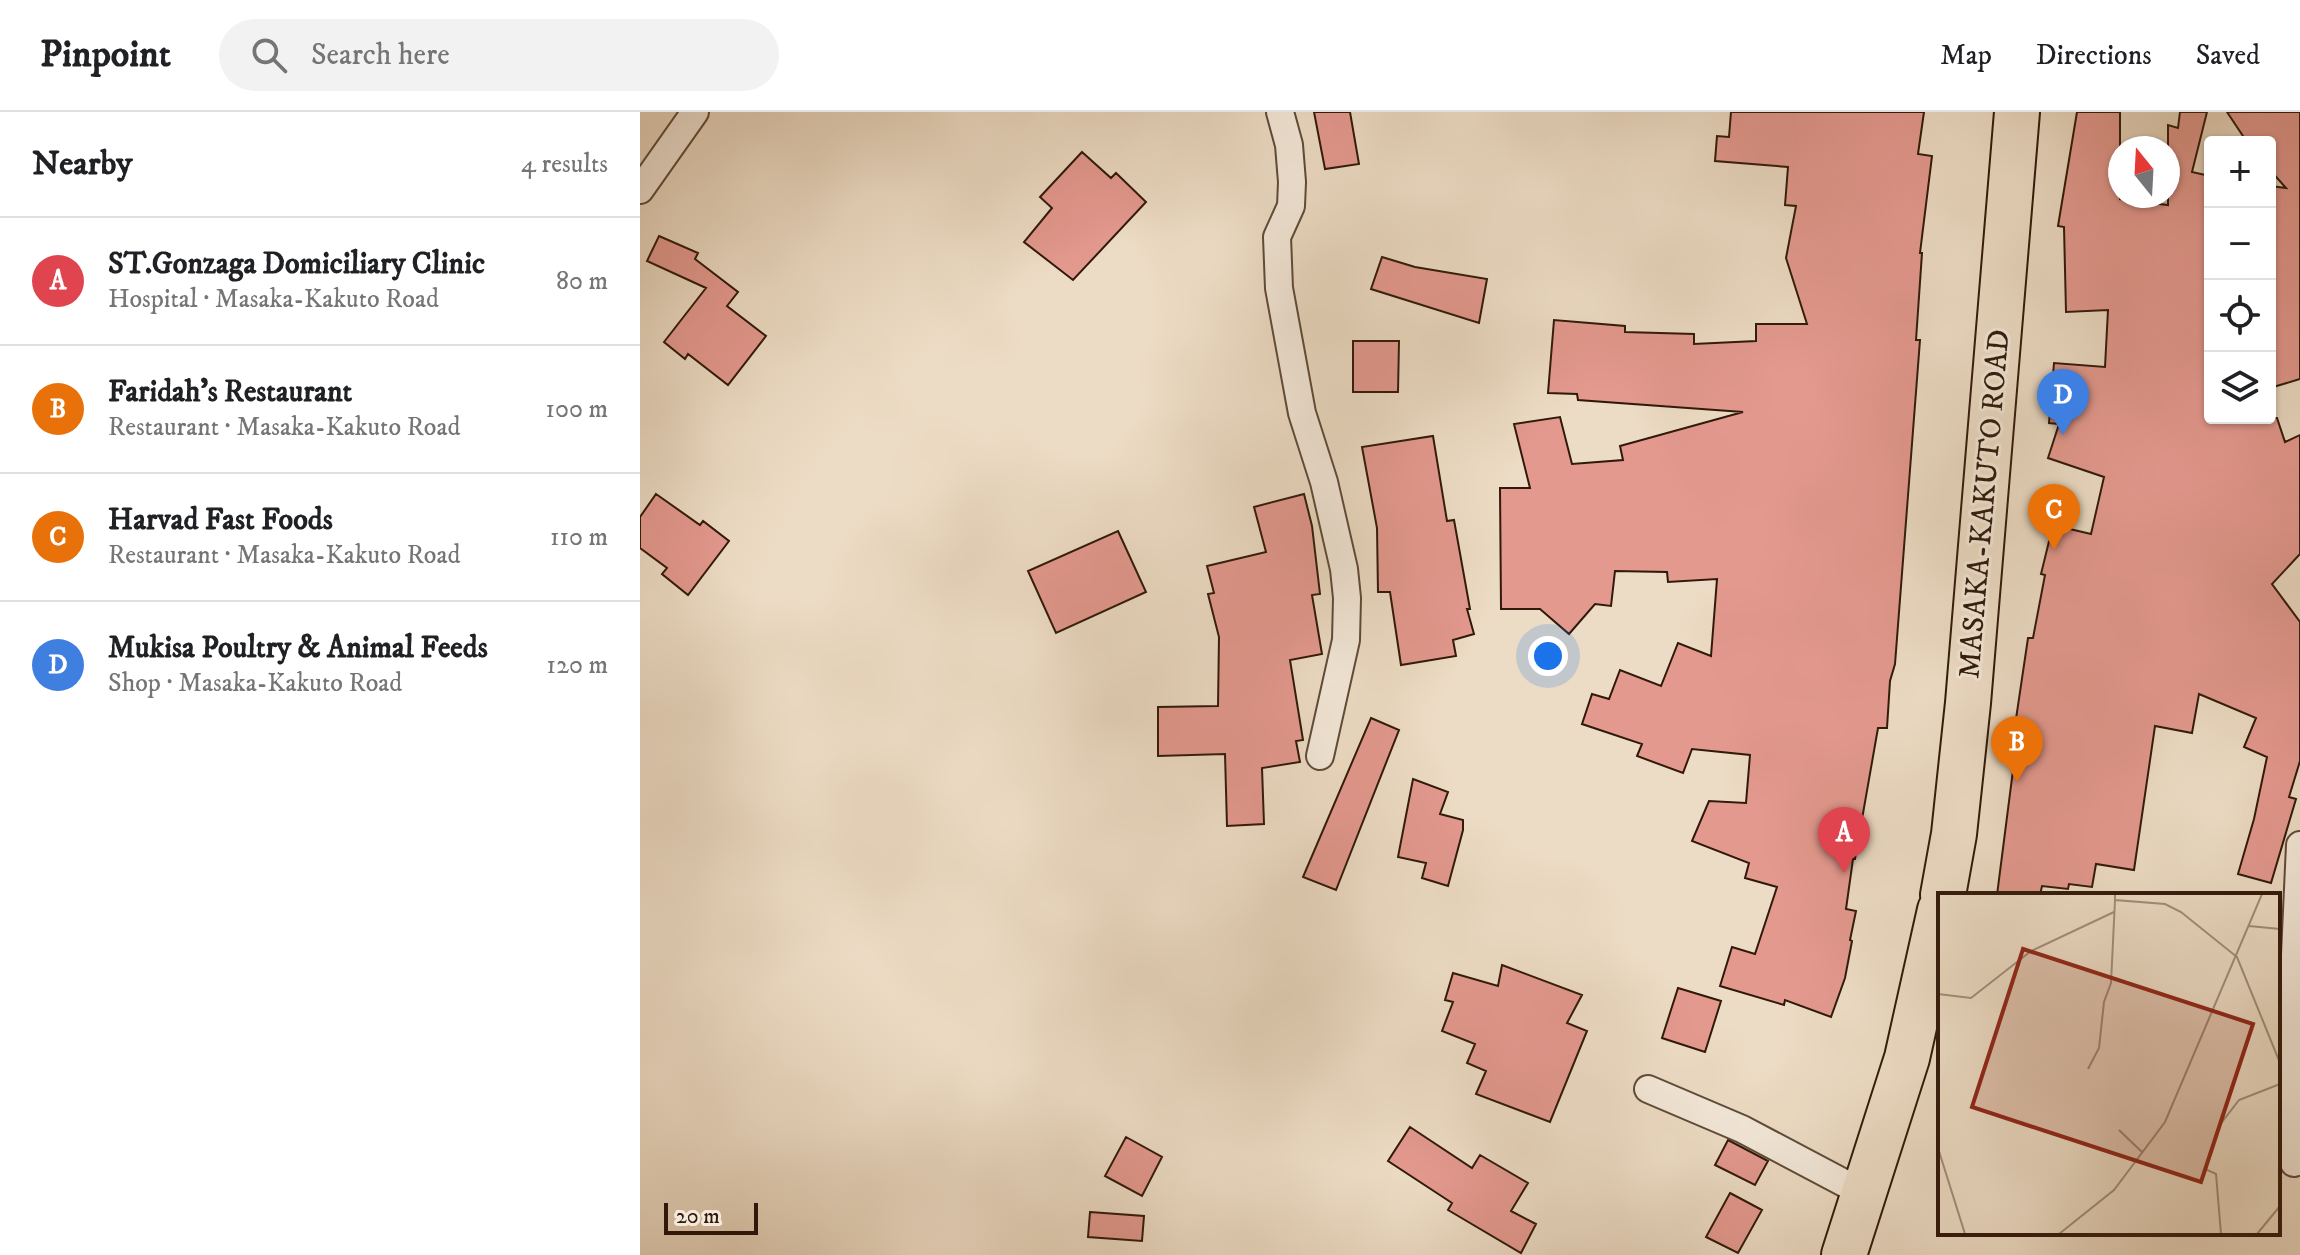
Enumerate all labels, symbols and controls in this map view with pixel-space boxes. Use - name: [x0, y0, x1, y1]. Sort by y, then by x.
- search box: [219, 19, 779, 91]
- text: Pinpoint: [40, 31, 171, 79]
- icon: search: [247, 33, 291, 77]
- text: Search here: [311, 37, 450, 74]
- text: Map: [1940, 38, 1992, 73]
- text: Directions: [2036, 38, 2152, 73]
- text: Saved: [2196, 38, 2260, 73]
- north arrow: [2108, 136, 2180, 208]
- map controls: [2204, 136, 2276, 424]
- button: +: [2204, 136, 2276, 208]
- text: Nearby: [32, 143, 133, 185]
- text: 4 results: [521, 148, 608, 181]
- button: −: [2204, 208, 2276, 280]
- text: ST.Gonzaga Domiciliary Clinic: [108, 246, 485, 283]
- text: A: [50, 265, 66, 298]
- text: 80 m: [556, 265, 608, 298]
- button: locate: [2204, 280, 2276, 352]
- text: Hospital · Masaka-Kakuto Road: [108, 283, 439, 316]
- street label: MASAKA-KAKUTO ROAD: [1951, 328, 2019, 680]
- button: layers: [2204, 352, 2276, 424]
- pin: D: [2037, 369, 2089, 435]
- text: Faridah's Restaurant: [108, 374, 352, 411]
- text: B: [50, 393, 66, 426]
- text: 100 m: [545, 393, 608, 426]
- text: Restaurant · Masaka-Kakuto Road: [108, 411, 460, 444]
- pin: C: [2028, 484, 2080, 550]
- text: Harvad Fast Foods: [108, 502, 333, 539]
- text: C: [49, 521, 67, 554]
- text: 110 m: [550, 521, 608, 554]
- text: Restaurant · Masaka-Kakuto Road: [108, 539, 460, 572]
- text: Mukisa Poultry & Animal Feeds: [108, 630, 488, 667]
- your location: [1528, 636, 1568, 676]
- text: D: [48, 649, 68, 682]
- text: 120 m: [547, 649, 608, 682]
- text: Shop · Masaka-Kakuto Road: [108, 667, 402, 700]
- pin: B: [1991, 716, 2043, 782]
- pin: A: [1818, 807, 1870, 873]
- inset map: [1938, 893, 2280, 1235]
- scale bar: [664, 1199, 758, 1235]
- text: 20 m: [676, 1203, 720, 1230]

